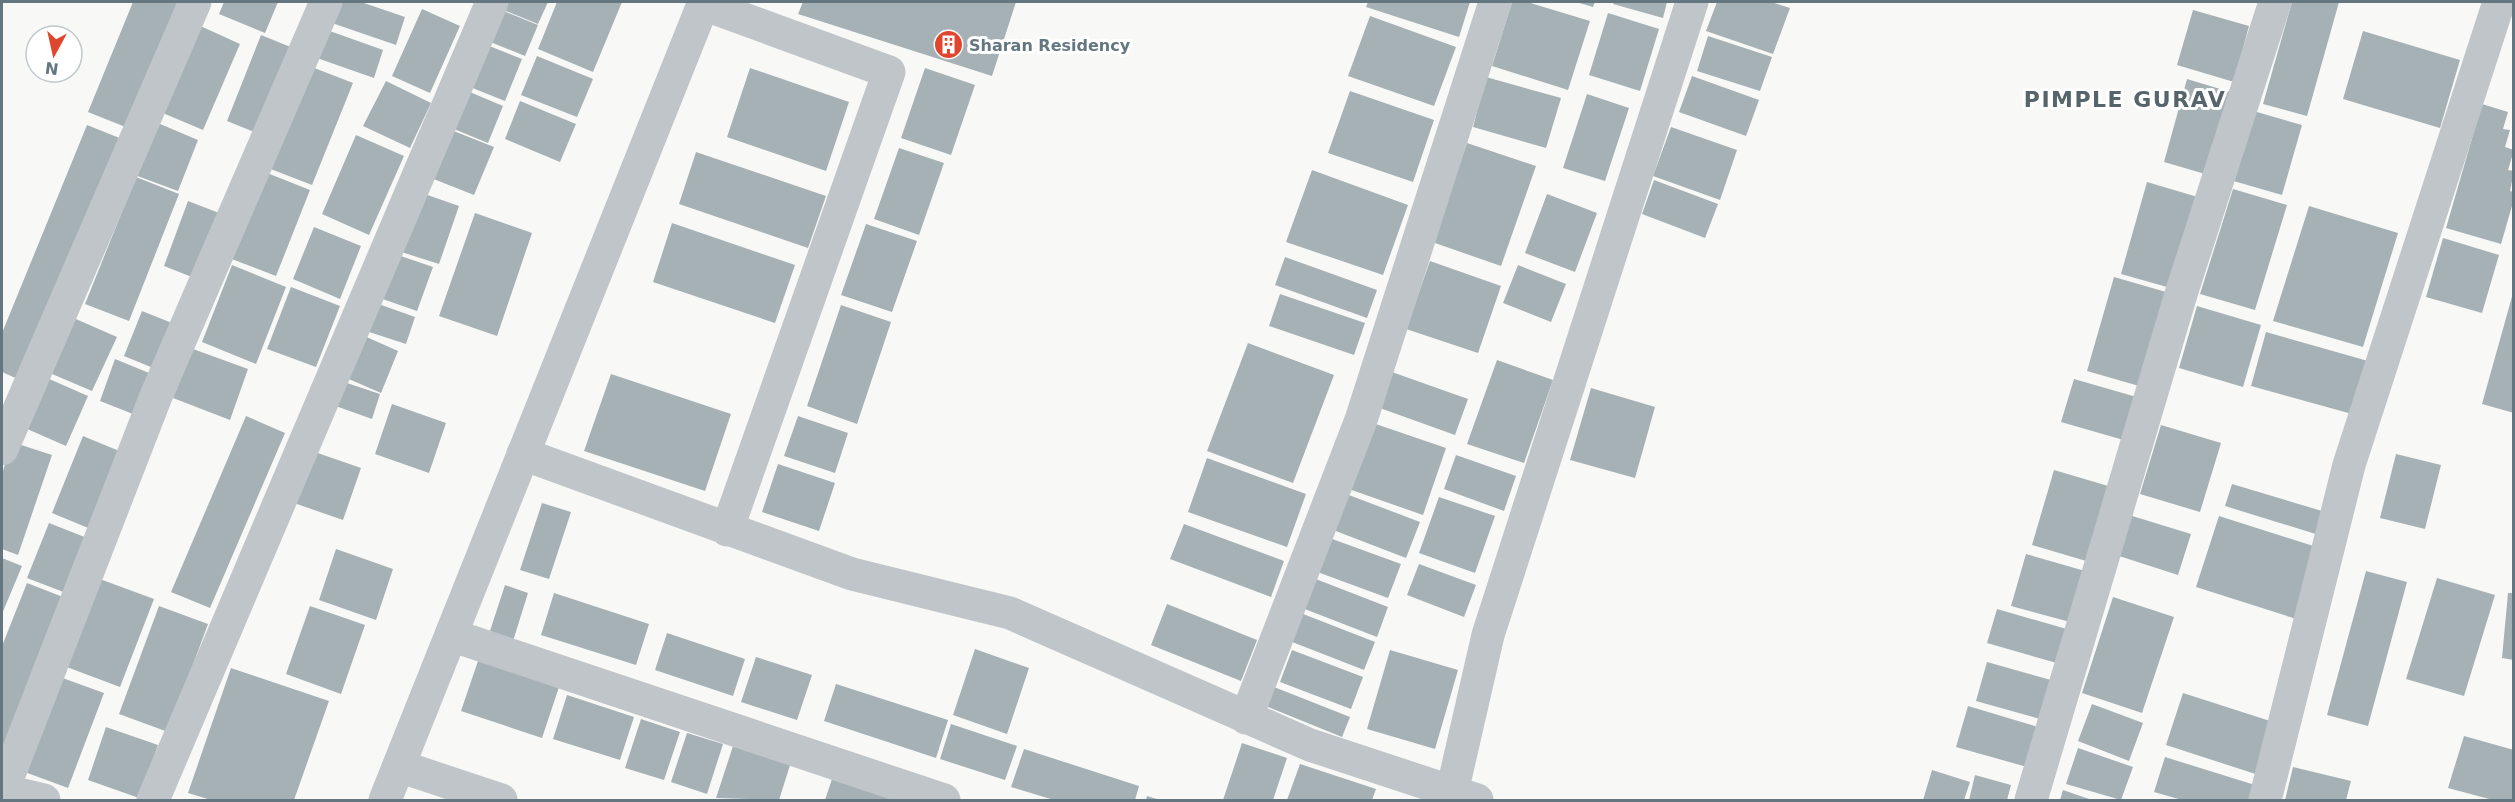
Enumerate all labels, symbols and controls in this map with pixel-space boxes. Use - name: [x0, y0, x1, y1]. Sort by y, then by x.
- north arrow: [24, 24, 84, 84]
- building icon: Sharan Residency: [932, 29, 964, 61]
- place label: Sharan Residency: [969, 36, 1131, 55]
- text: N: [44, 58, 60, 79]
- district label: PIMPLE GURAV: [2024, 87, 2226, 112]

